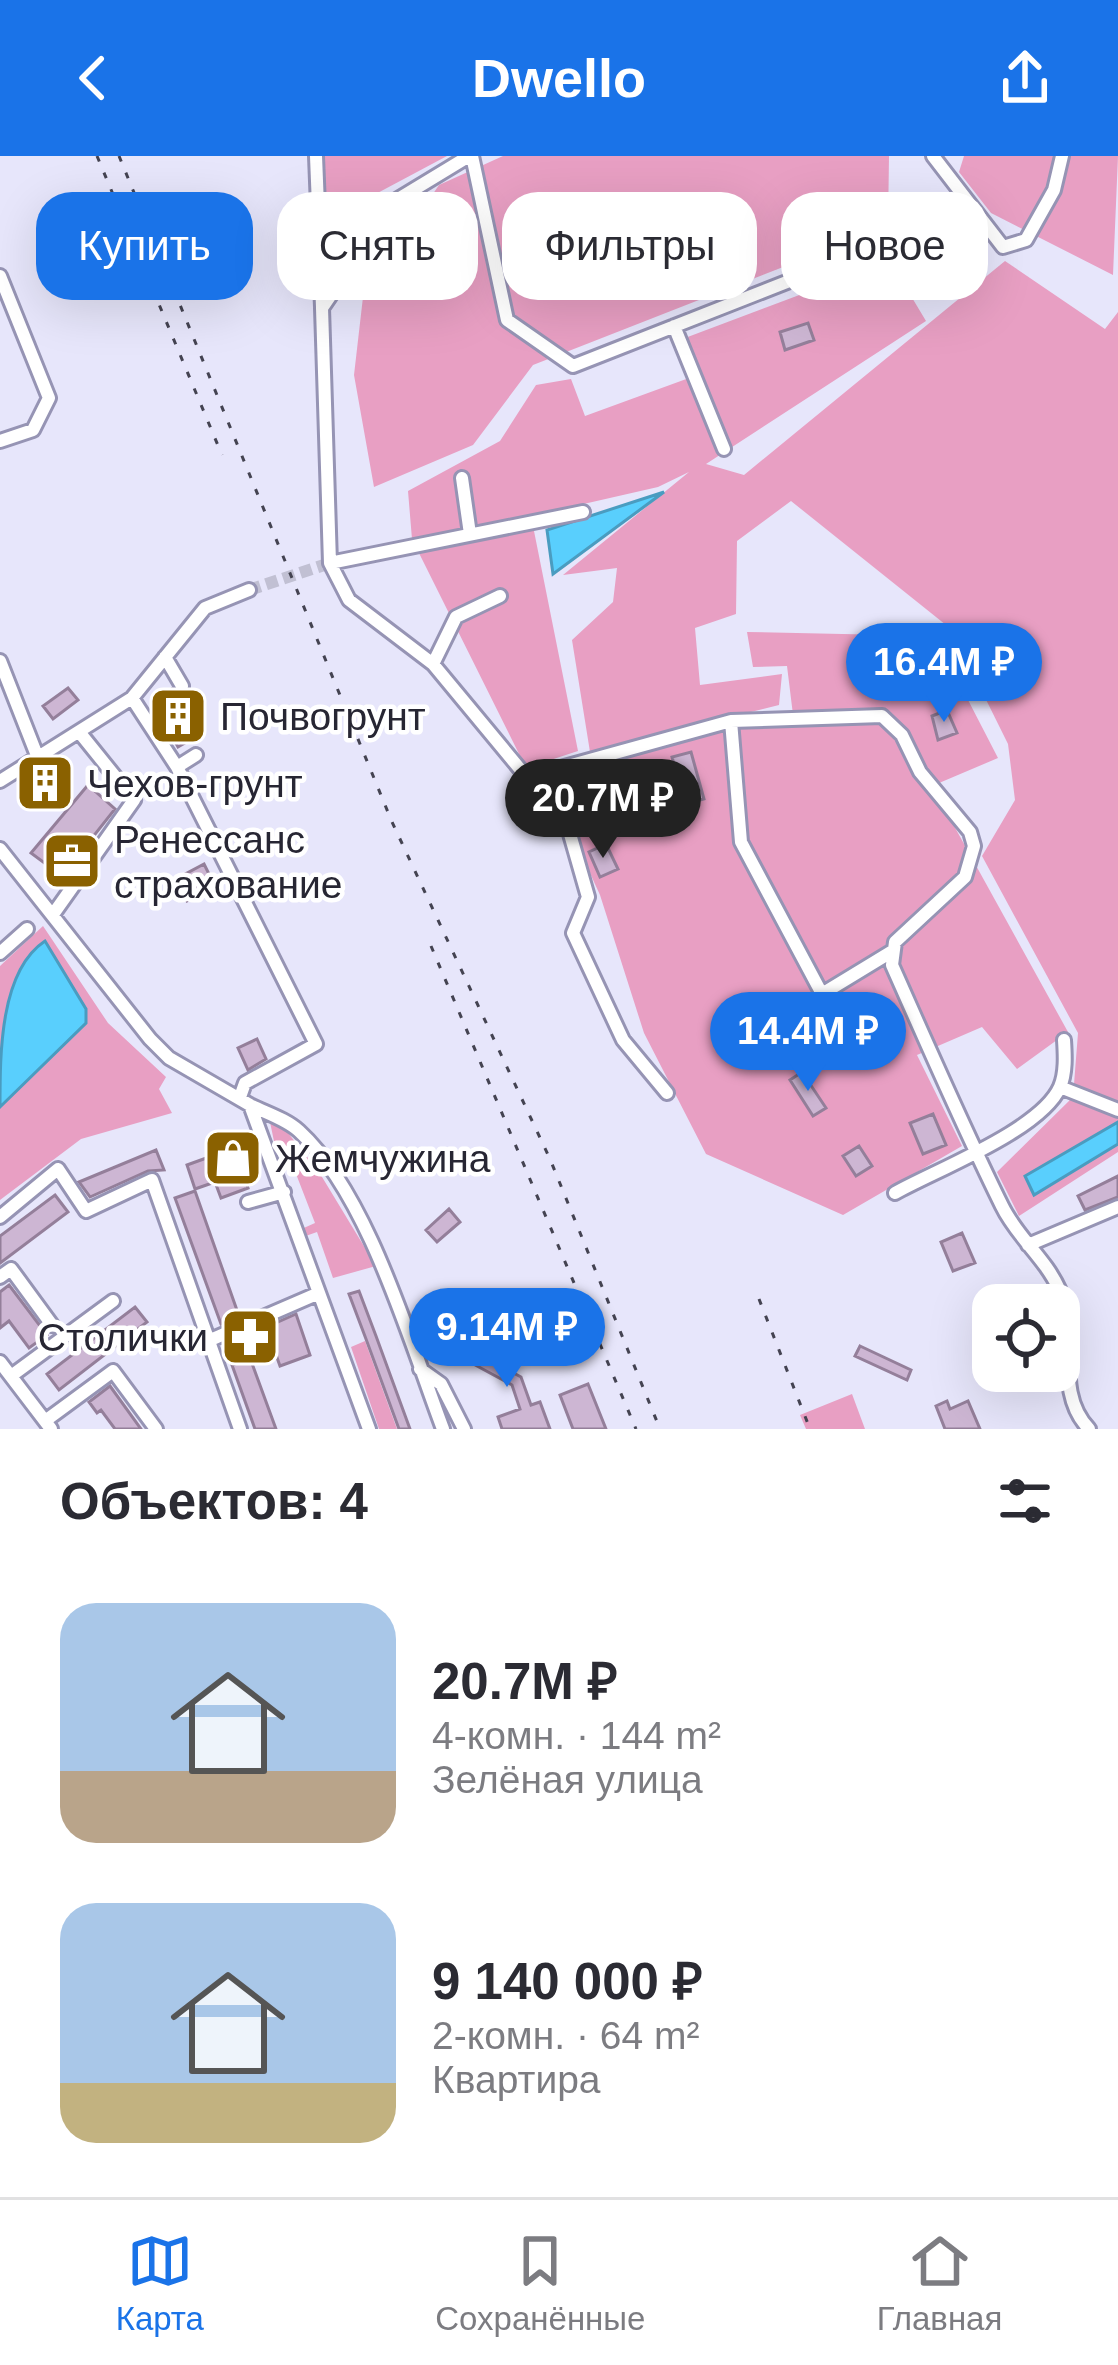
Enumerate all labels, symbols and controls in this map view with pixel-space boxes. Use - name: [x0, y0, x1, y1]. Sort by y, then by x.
- icon: back: [60, 45, 126, 111]
- icon: share: [992, 45, 1058, 111]
- text: Dwello: [472, 48, 646, 108]
- chip: Купить: [36, 192, 253, 300]
- chip: Снять: [277, 192, 478, 300]
- chip: Фильтры: [502, 192, 757, 300]
- chip: Новое: [781, 192, 988, 300]
- pin: 16.4M ₽: [833, 623, 1055, 725]
- text: 16.4M ₽: [873, 640, 1015, 683]
- building icon: Почвогрунт: [147, 685, 209, 747]
- place label: Почвогрунт: [220, 695, 426, 738]
- building icon: Чехов-грунт: [14, 752, 76, 814]
- pin: 20.7M ₽: [492, 759, 714, 861]
- place label: Чехов-грунт: [87, 762, 303, 805]
- text: 20.7M ₽: [532, 776, 674, 819]
- place label: Ренессанс страхование: [114, 818, 342, 906]
- office icon: Ренессанс страхование: [41, 830, 103, 892]
- pin: 14.4M ₽: [697, 992, 919, 1094]
- text: 14.4M ₽: [737, 1009, 879, 1052]
- shop icon: Жемчужина: [202, 1127, 264, 1189]
- place label: Жемчужина: [275, 1137, 491, 1180]
- map controls: [972, 1284, 1080, 1392]
- button: locate: [972, 1284, 1080, 1392]
- pin: 9.14M ₽: [396, 1288, 618, 1390]
- text: 9.14M ₽: [436, 1305, 578, 1348]
- pharmacy icon: Столички: [219, 1306, 281, 1368]
- place label: Столички: [38, 1316, 208, 1359]
- icon: filters: [992, 1468, 1058, 1534]
- text: Объектов: 4: [60, 1473, 368, 1530]
- icon: home: [156, 1651, 300, 1795]
- text: 20.7M ₽: [432, 1653, 618, 1710]
- text: 4-комн. · 144 m²: [432, 1714, 721, 1757]
- text: Зелёная улица: [432, 1758, 703, 1801]
- icon: home: [156, 1951, 300, 2095]
- text: 9 140 000 ₽: [432, 1953, 703, 2010]
- text: 2-комн. · 64 m²: [432, 2014, 699, 2057]
- text: Квартира: [432, 2058, 601, 2101]
- tab: Карта: [116, 2228, 204, 2338]
- tab: Сохранённые: [435, 2228, 645, 2338]
- tab: Главная: [877, 2228, 1002, 2338]

